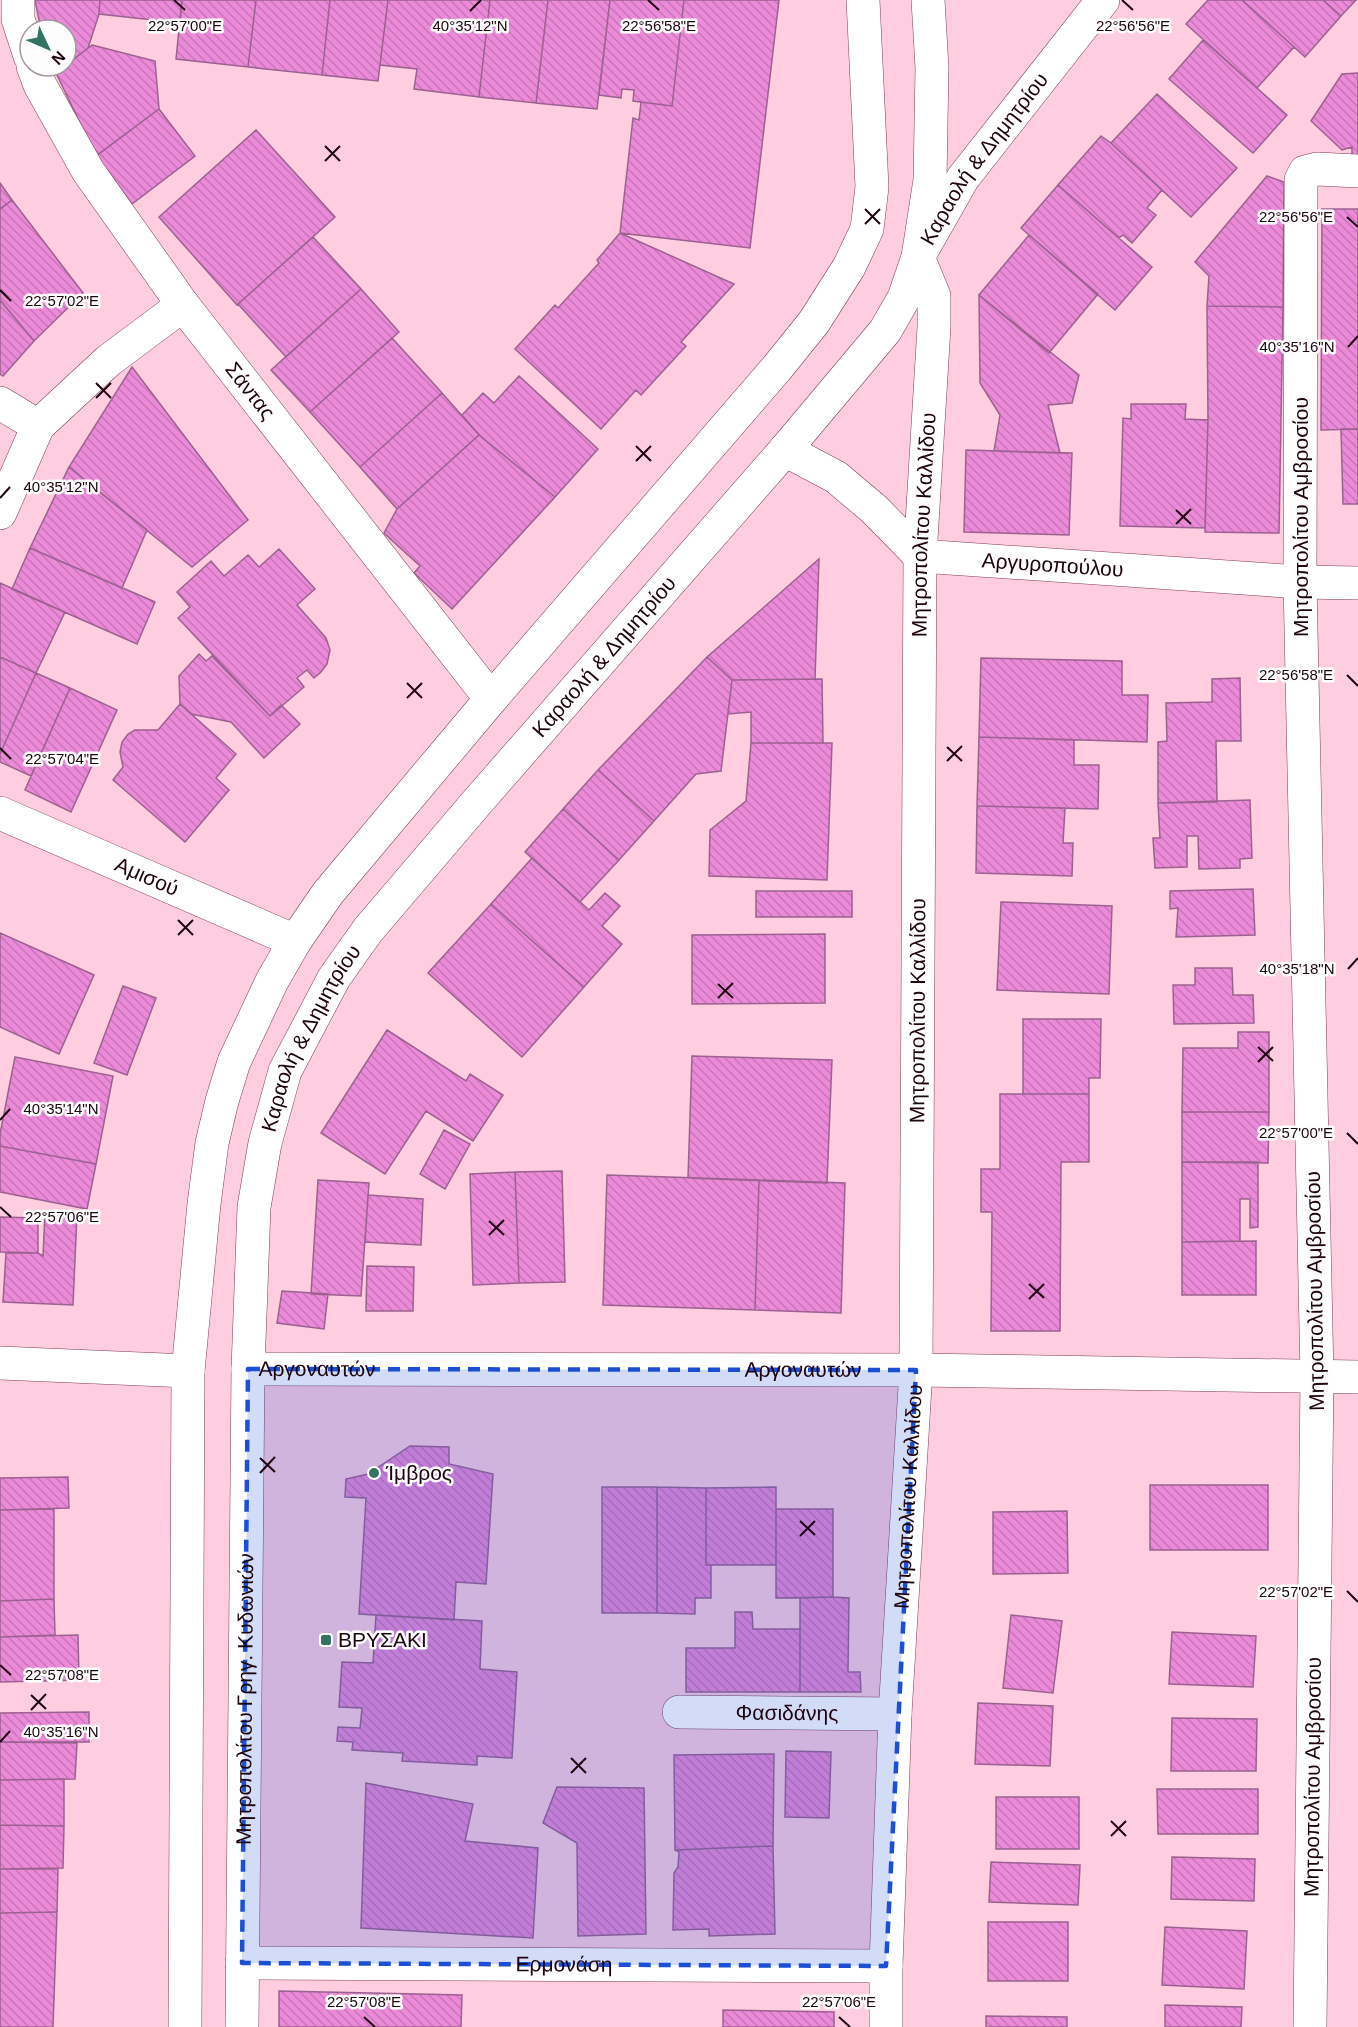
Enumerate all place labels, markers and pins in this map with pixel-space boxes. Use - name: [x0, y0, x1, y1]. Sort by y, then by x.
- place label: Ίμβρος: [385, 1461, 452, 1484]
- marker: Ίμβρος: [367, 1466, 381, 1480]
- place label: ΒΡΥΣΑΚΙ: [338, 1628, 427, 1651]
- marker: ΒΡΥΣΑΚΙ: [319, 1633, 333, 1647]

